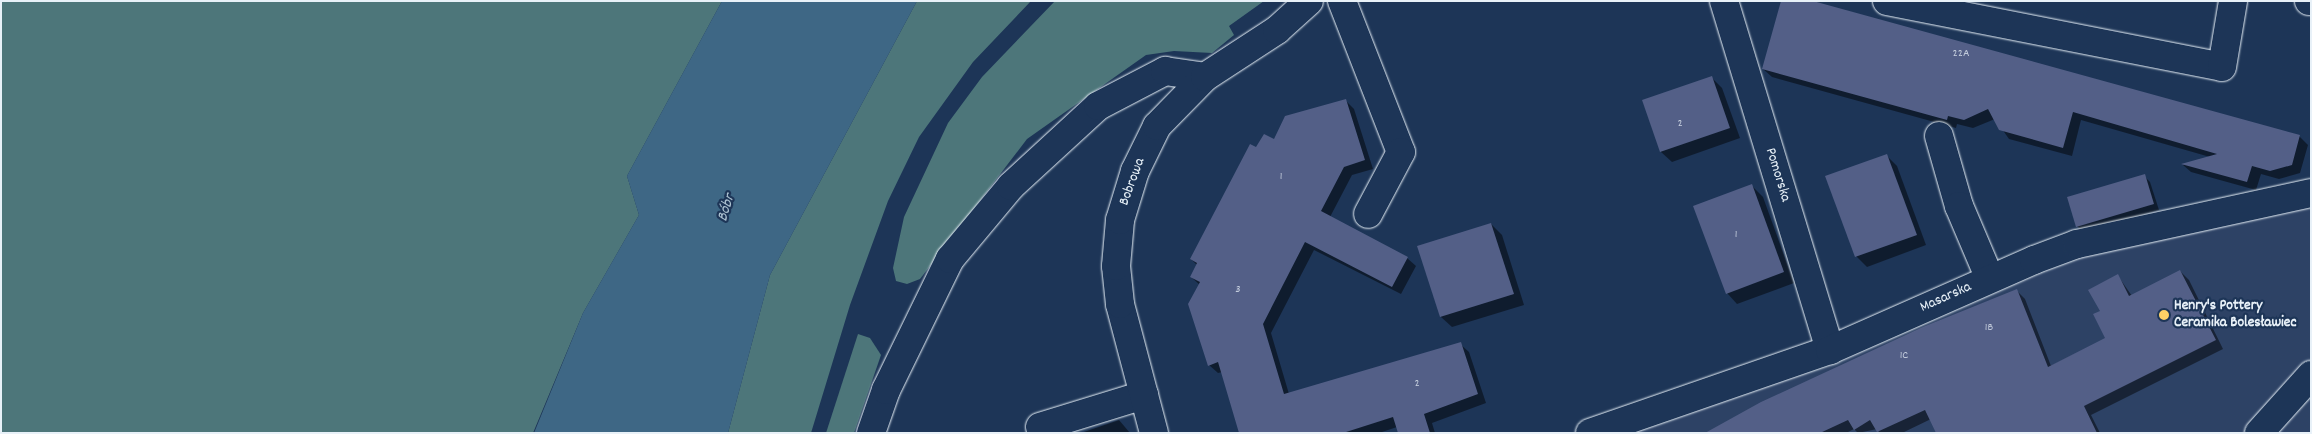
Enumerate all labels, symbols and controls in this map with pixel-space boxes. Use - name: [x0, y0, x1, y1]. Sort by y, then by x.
- house number: 22A: [1952, 47, 1970, 61]
- house number: 2: [1677, 117, 1683, 131]
- street label: Pomorska: [1760, 146, 1794, 204]
- street label: Bobrowa: [1116, 156, 1150, 208]
- house number: 1: [1280, 170, 1282, 184]
- water label: Bóbr: [714, 192, 740, 224]
- house number: 1: [1735, 228, 1737, 242]
- street label: Masarska: [1918, 279, 1974, 317]
- house number: 3: [1235, 283, 1241, 297]
- place label: Henry's Pottery Ceramika Bolesławiec: [2174, 297, 2296, 332]
- marker: Henry's Pottery Ceramika Bolesławiec: [2158, 309, 2170, 321]
- house number: 1B: [1985, 321, 1993, 335]
- house number: 1C: [1900, 349, 1908, 363]
- house number: 2: [1414, 377, 1420, 391]

